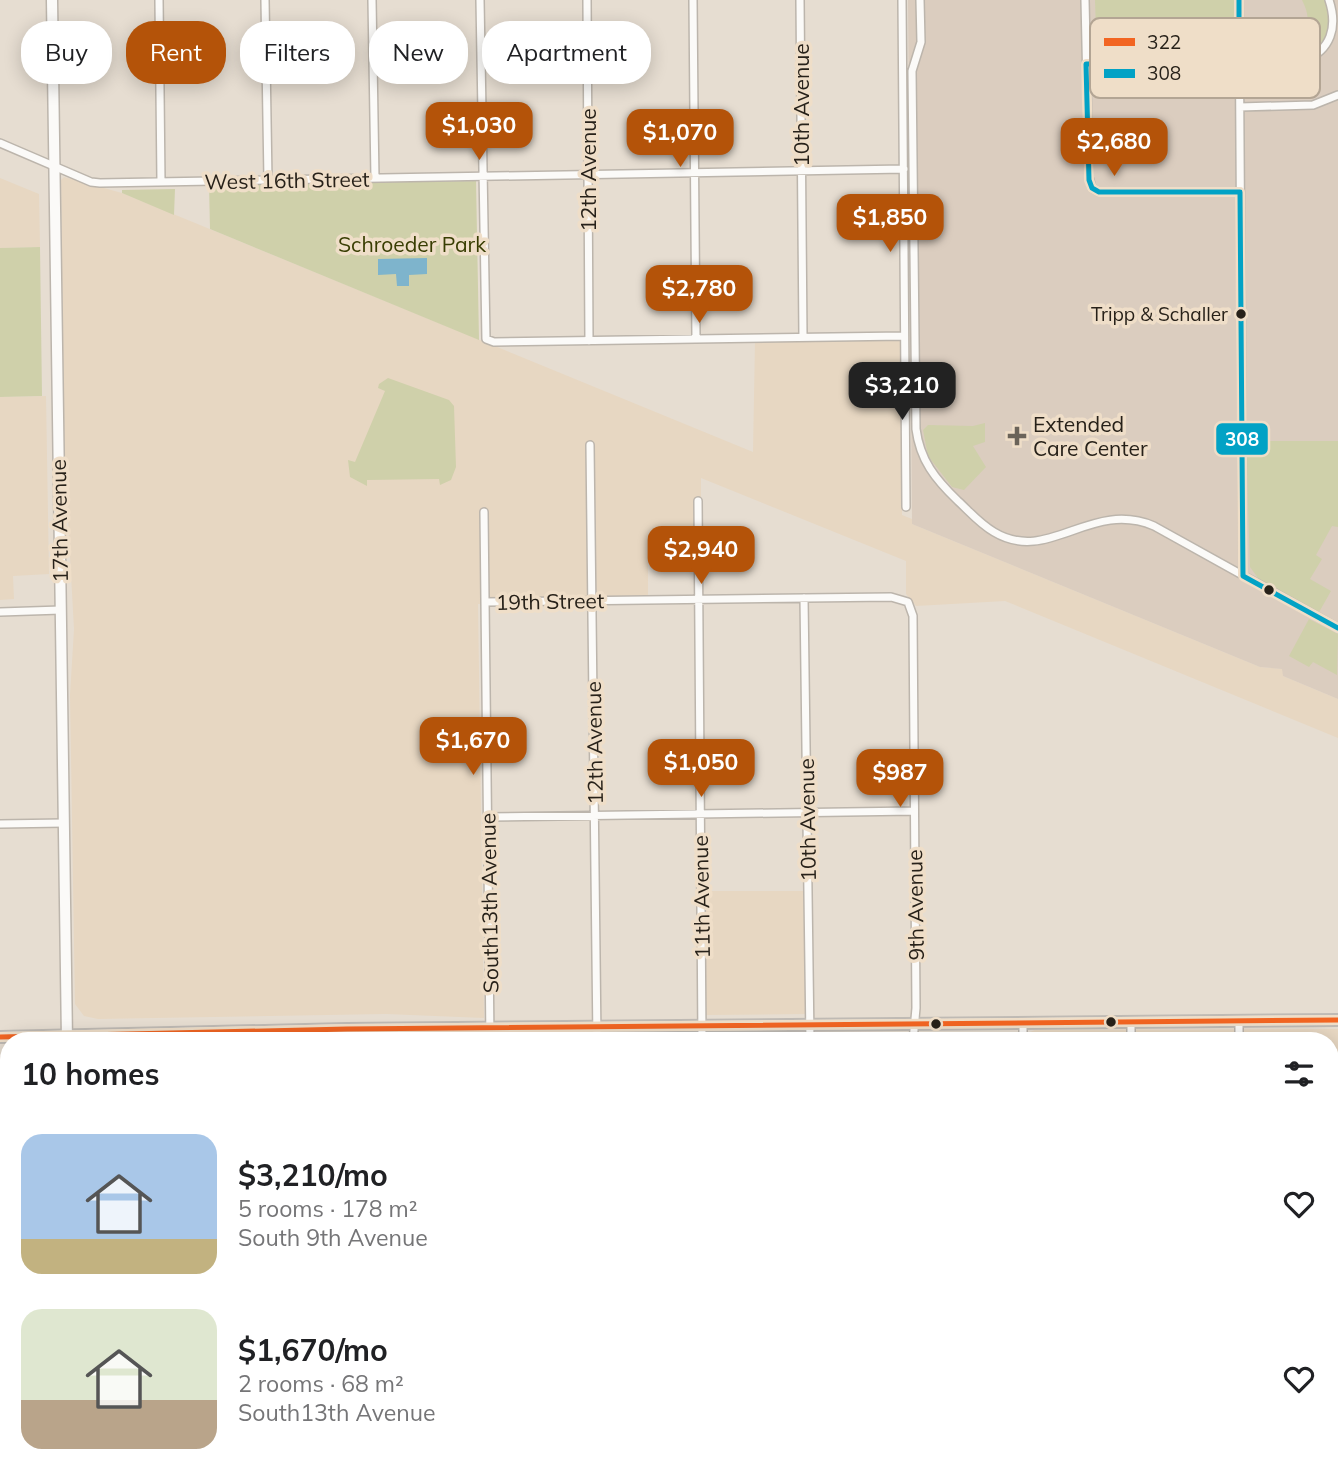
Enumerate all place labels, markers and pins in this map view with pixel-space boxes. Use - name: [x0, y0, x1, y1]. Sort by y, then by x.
- pin: $1,030: [422, 102, 536, 162]
- pin: $1,070: [623, 110, 737, 169]
- pin: $2,680: [1057, 118, 1171, 178]
- pin: $1,850: [833, 194, 947, 254]
- pin: $2,780: [642, 266, 756, 325]
- place label: Tripp & Schaller: [1091, 302, 1228, 326]
- marker: Tripp & Schaller: [1234, 307, 1248, 321]
- pin: $3,210: [845, 362, 959, 422]
- place label: Extended Care Center: [1033, 411, 1148, 461]
- marker: Extended Care Center: [1007, 426, 1027, 446]
- pin: $2,940: [644, 526, 758, 586]
- unlabelled marker: [1262, 583, 1276, 597]
- pin: $1,670: [416, 718, 530, 777]
- pin: $1,050: [644, 740, 758, 799]
- pin: $987: [859, 750, 941, 809]
- unlabelled marker: [1104, 1015, 1118, 1029]
- unlabelled marker: [929, 1017, 943, 1031]

